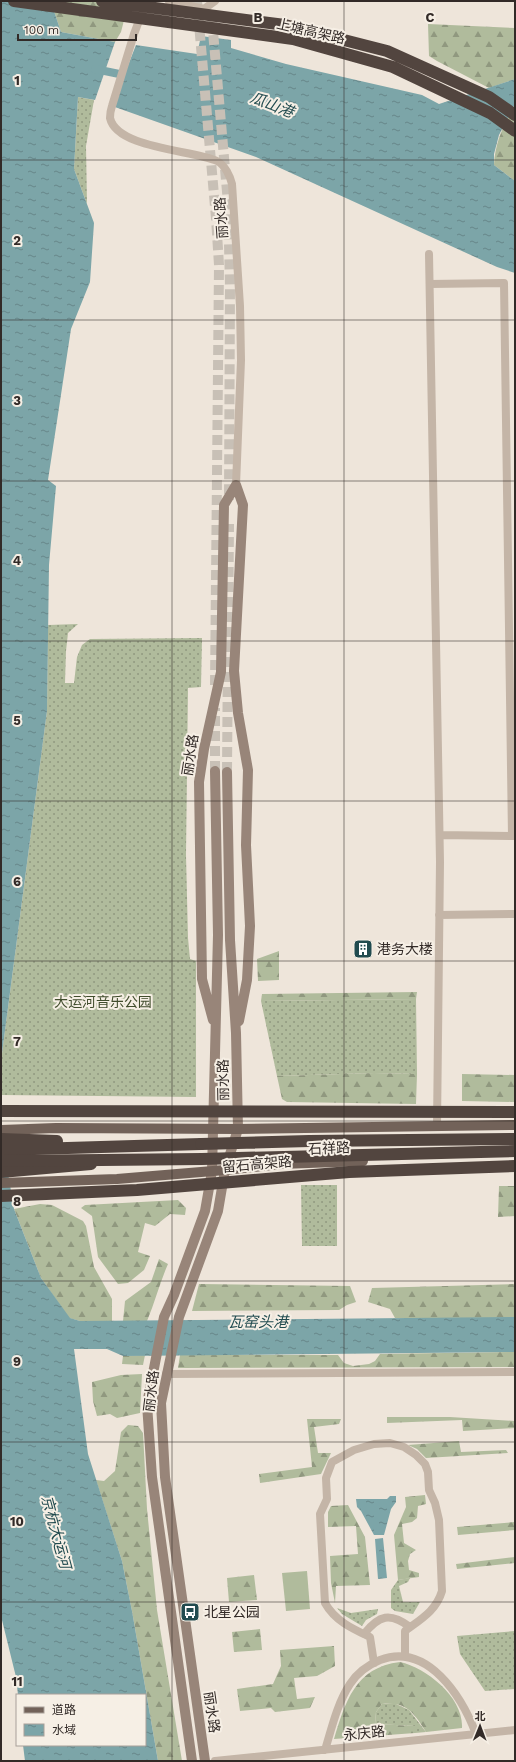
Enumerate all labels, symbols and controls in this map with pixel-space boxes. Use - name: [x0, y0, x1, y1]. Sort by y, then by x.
- text: B: [254, 10, 263, 25]
- text: C: [426, 10, 435, 25]
- street label: 上塘高架路: [275, 15, 347, 47]
- scale bar: [18, 16, 136, 42]
- text: 100 m: [24, 23, 59, 37]
- text: 1: [14, 73, 20, 88]
- water label: 瓜山港: [248, 89, 298, 122]
- street label: 丽水路: [212, 196, 230, 240]
- text: 2: [13, 233, 21, 248]
- text: 3: [13, 393, 21, 408]
- text: 4: [13, 553, 22, 568]
- text: 5: [13, 713, 21, 728]
- street label: 丽水路: [179, 733, 201, 777]
- text: 6: [13, 874, 21, 889]
- building icon: 港务大楼: [352, 938, 374, 960]
- place label: 港务大楼: [377, 941, 433, 957]
- park label: 大运河音乐公园: [54, 994, 152, 1010]
- text: 7: [13, 1034, 21, 1049]
- street label: 丽水路: [215, 1059, 231, 1101]
- street label: 石祥路: [308, 1139, 350, 1157]
- street label: 留石高架路: [221, 1153, 293, 1175]
- text: 8: [13, 1194, 21, 1209]
- water label: 瓦窑头港: [228, 1313, 290, 1331]
- text: 9: [13, 1354, 21, 1369]
- street label: 丽水路: [141, 1369, 161, 1413]
- water label: 京杭大运河: [38, 1493, 75, 1573]
- text: 10: [10, 1514, 24, 1529]
- bus stop icon: 北星公园: [179, 1601, 201, 1623]
- place label: 北星公园: [204, 1604, 260, 1620]
- text: 11: [11, 1674, 23, 1689]
- street label: 丽水路: [201, 1690, 223, 1734]
- legend: [16, 1694, 146, 1746]
- text: 道路: [52, 1703, 76, 1717]
- north arrow: [460, 1706, 500, 1746]
- text: 北: [475, 1710, 486, 1723]
- text: 水域: [52, 1723, 76, 1737]
- street label: 永庆路: [342, 1723, 386, 1743]

